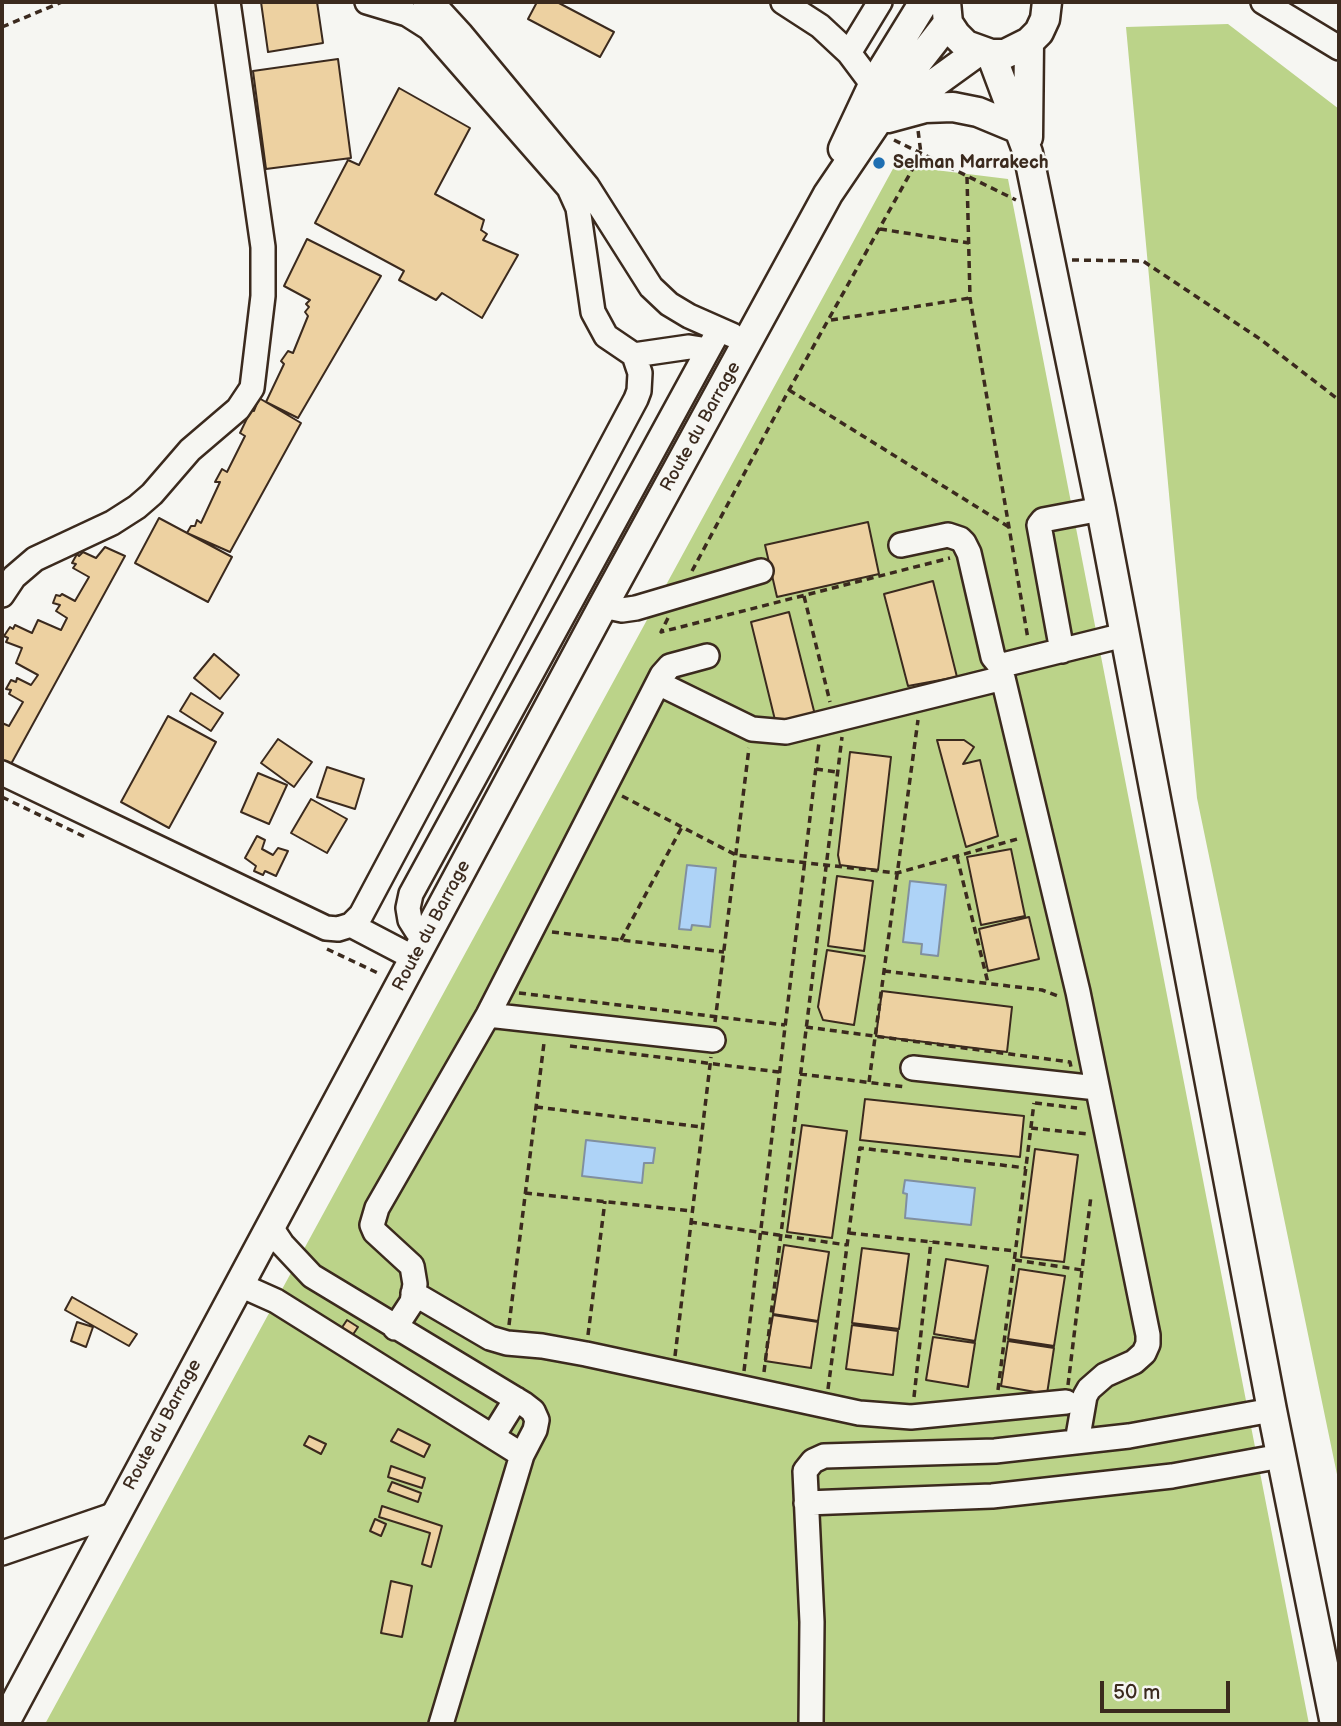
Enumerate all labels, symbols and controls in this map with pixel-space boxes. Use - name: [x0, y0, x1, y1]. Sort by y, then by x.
- place label: Selman Marrakech: [893, 152, 1049, 174]
- marker: Selman Marrakech: [871, 155, 887, 171]
- street label: Route du Barrage: [656, 358, 746, 496]
- street label: Route du Barrage: [388, 857, 476, 995]
- street label: Route du Barrage: [119, 1356, 207, 1494]
- scale bar: [1103, 1666, 1232, 1710]
- text: 50 m: [1113, 1680, 1160, 1705]

